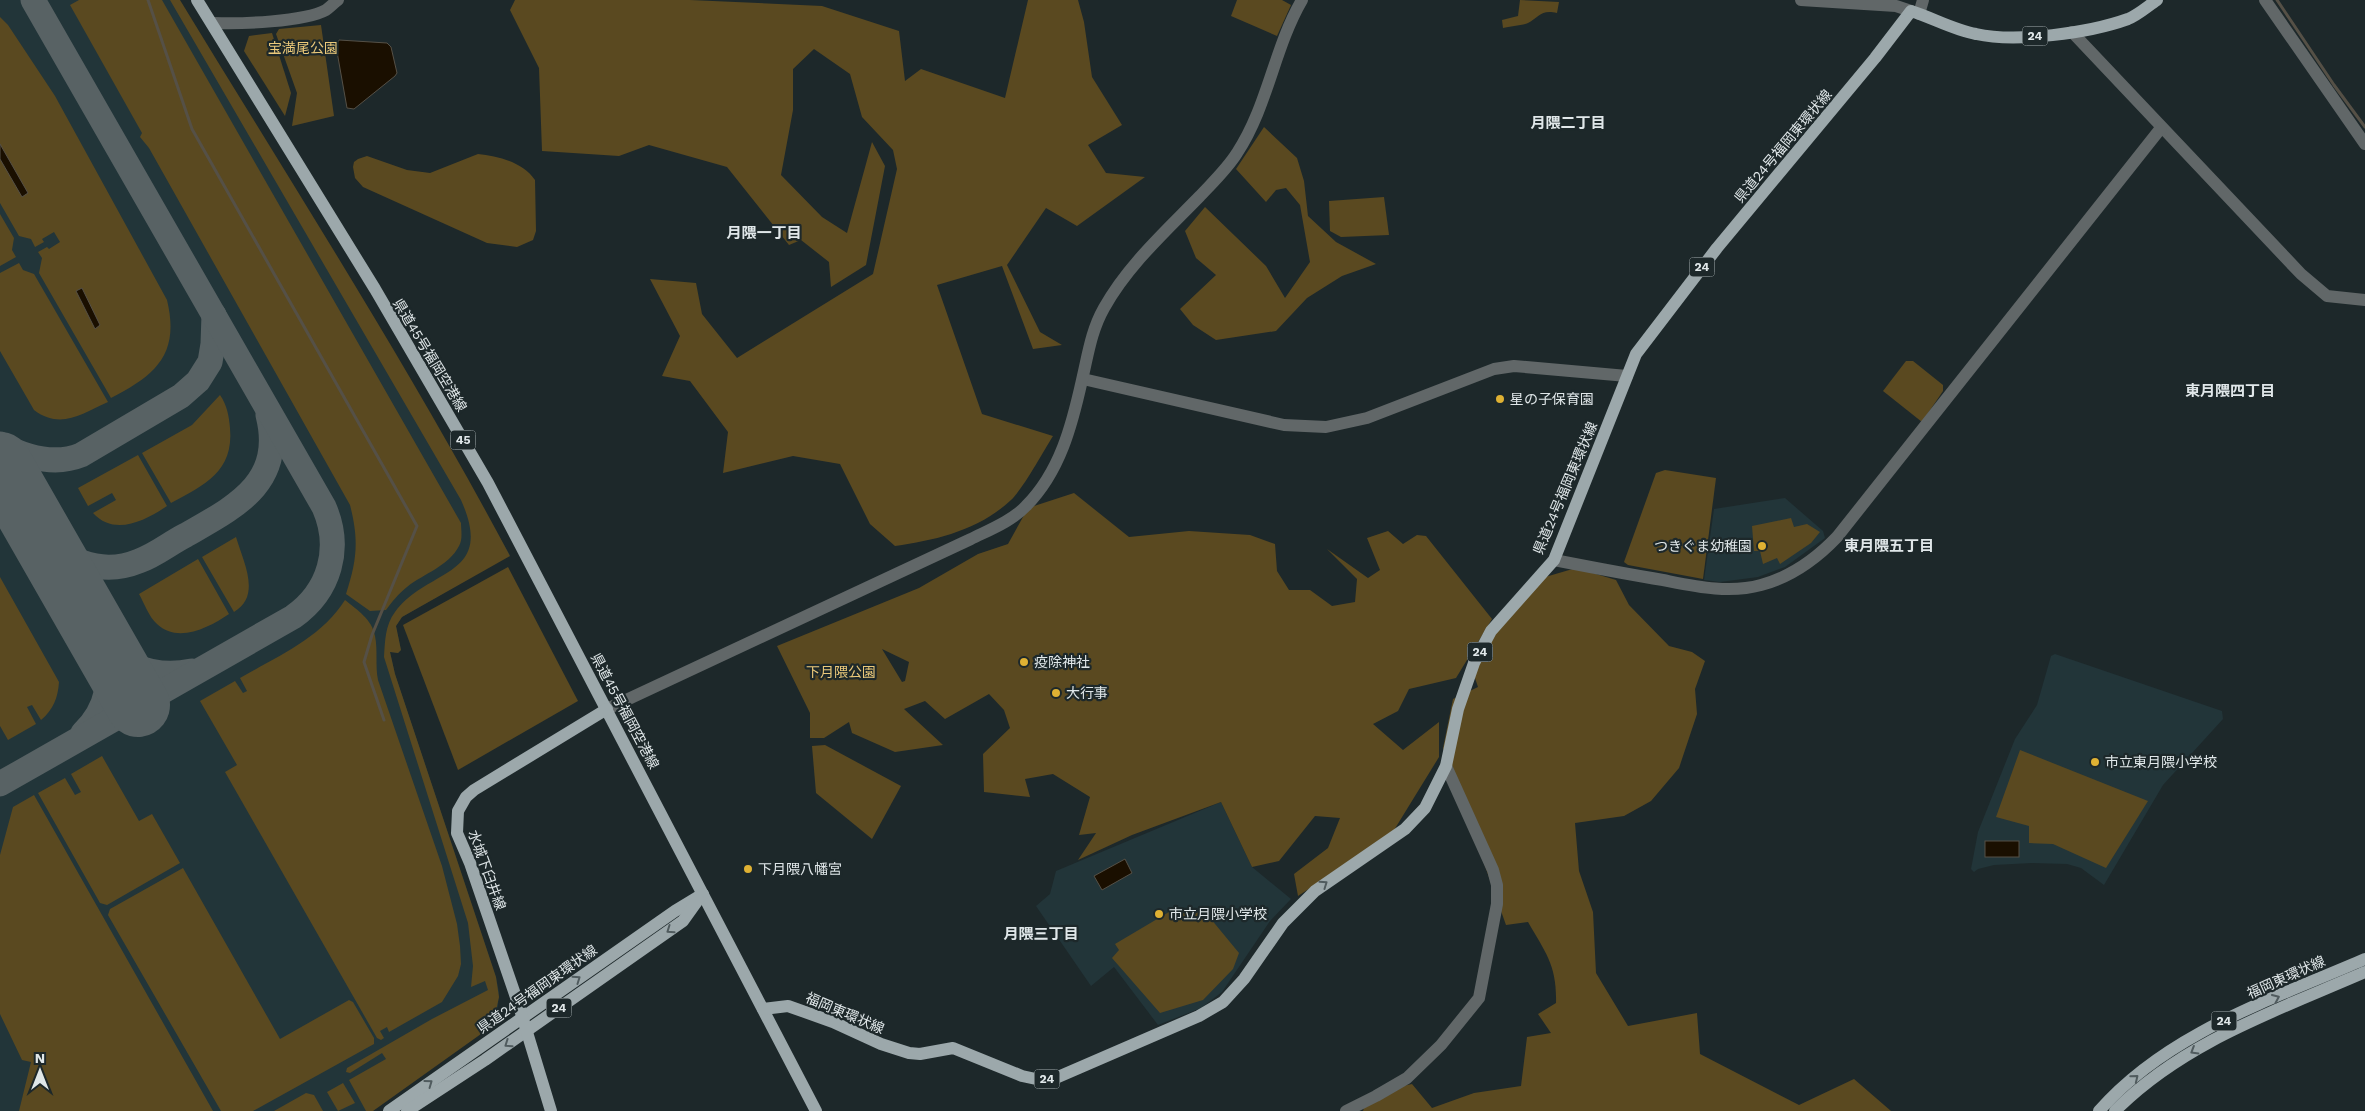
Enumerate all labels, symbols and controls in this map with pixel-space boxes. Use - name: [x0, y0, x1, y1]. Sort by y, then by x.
- road number: 24: [2022, 27, 2048, 46]
- park label: 宝満尾公園: [268, 40, 338, 56]
- street label: 県道24号福岡東環状線: [1731, 86, 1835, 206]
- district label: 月隈二丁目: [1530, 114, 1606, 132]
- district label: 月隈一丁目: [726, 224, 802, 242]
- road number: 24: [1690, 258, 1714, 276]
- street label: 県道45号福岡空港線: [390, 296, 470, 414]
- district label: 東月隈四丁目: [2185, 382, 2275, 400]
- place label: 星の子保育園: [1510, 391, 1594, 407]
- marker: 星の子保育園: [1494, 393, 1506, 405]
- street label: 県道24号福岡東環状線: [1530, 419, 1600, 557]
- road number: 45: [450, 430, 476, 450]
- district label: 東月隈五丁目: [1844, 537, 1934, 555]
- place label: つきぐま幼稚園: [1654, 538, 1752, 554]
- marker: つきぐま幼稚園: [1756, 540, 1768, 552]
- road number: 24: [1468, 642, 1492, 662]
- street label: 県道45号福岡空港線: [588, 650, 662, 772]
- place label: 疫除神社: [1034, 654, 1090, 670]
- marker: 疫除神社: [1018, 656, 1030, 668]
- park label: 下月隈公園: [806, 664, 876, 680]
- place label: 大行事: [1066, 685, 1108, 701]
- marker: 大行事: [1050, 687, 1062, 699]
- place label: 市立東月隈小学校: [2105, 754, 2217, 770]
- marker: 市立東月隈小学校: [2089, 756, 2101, 768]
- street label: 水城下臼井線: [465, 828, 509, 912]
- place label: 下月隈八幡宮: [758, 861, 842, 877]
- marker: 下月隈八幡宮: [742, 863, 754, 875]
- one-way arrow: [1319, 881, 1328, 890]
- place label: 市立月隈小学校: [1169, 906, 1267, 922]
- marker: 市立月隈小学校: [1153, 908, 1165, 920]
- one-way arrow: [666, 924, 676, 933]
- district label: 月隈三丁目: [1003, 925, 1079, 943]
- street label: 県道24号福岡東環状線: [474, 941, 600, 1037]
- street label: 福岡東環状線: [2244, 953, 2328, 1001]
- one-way arrow: [571, 976, 581, 985]
- street label: 福岡東環状線: [803, 989, 887, 1037]
- one-way arrow: [2271, 993, 2280, 1004]
- road number: 24: [546, 998, 572, 1018]
- road number: 24: [2212, 1011, 2236, 1030]
- one-way arrow: [505, 1038, 514, 1047]
- one-way arrow: [2190, 1044, 2199, 1054]
- north arrow: [15, 1046, 65, 1096]
- text: N: [35, 1050, 45, 1066]
- road number: 24: [1034, 1070, 1060, 1088]
- one-way arrow: [2129, 1075, 2138, 1083]
- one-way arrow: [423, 1080, 433, 1089]

